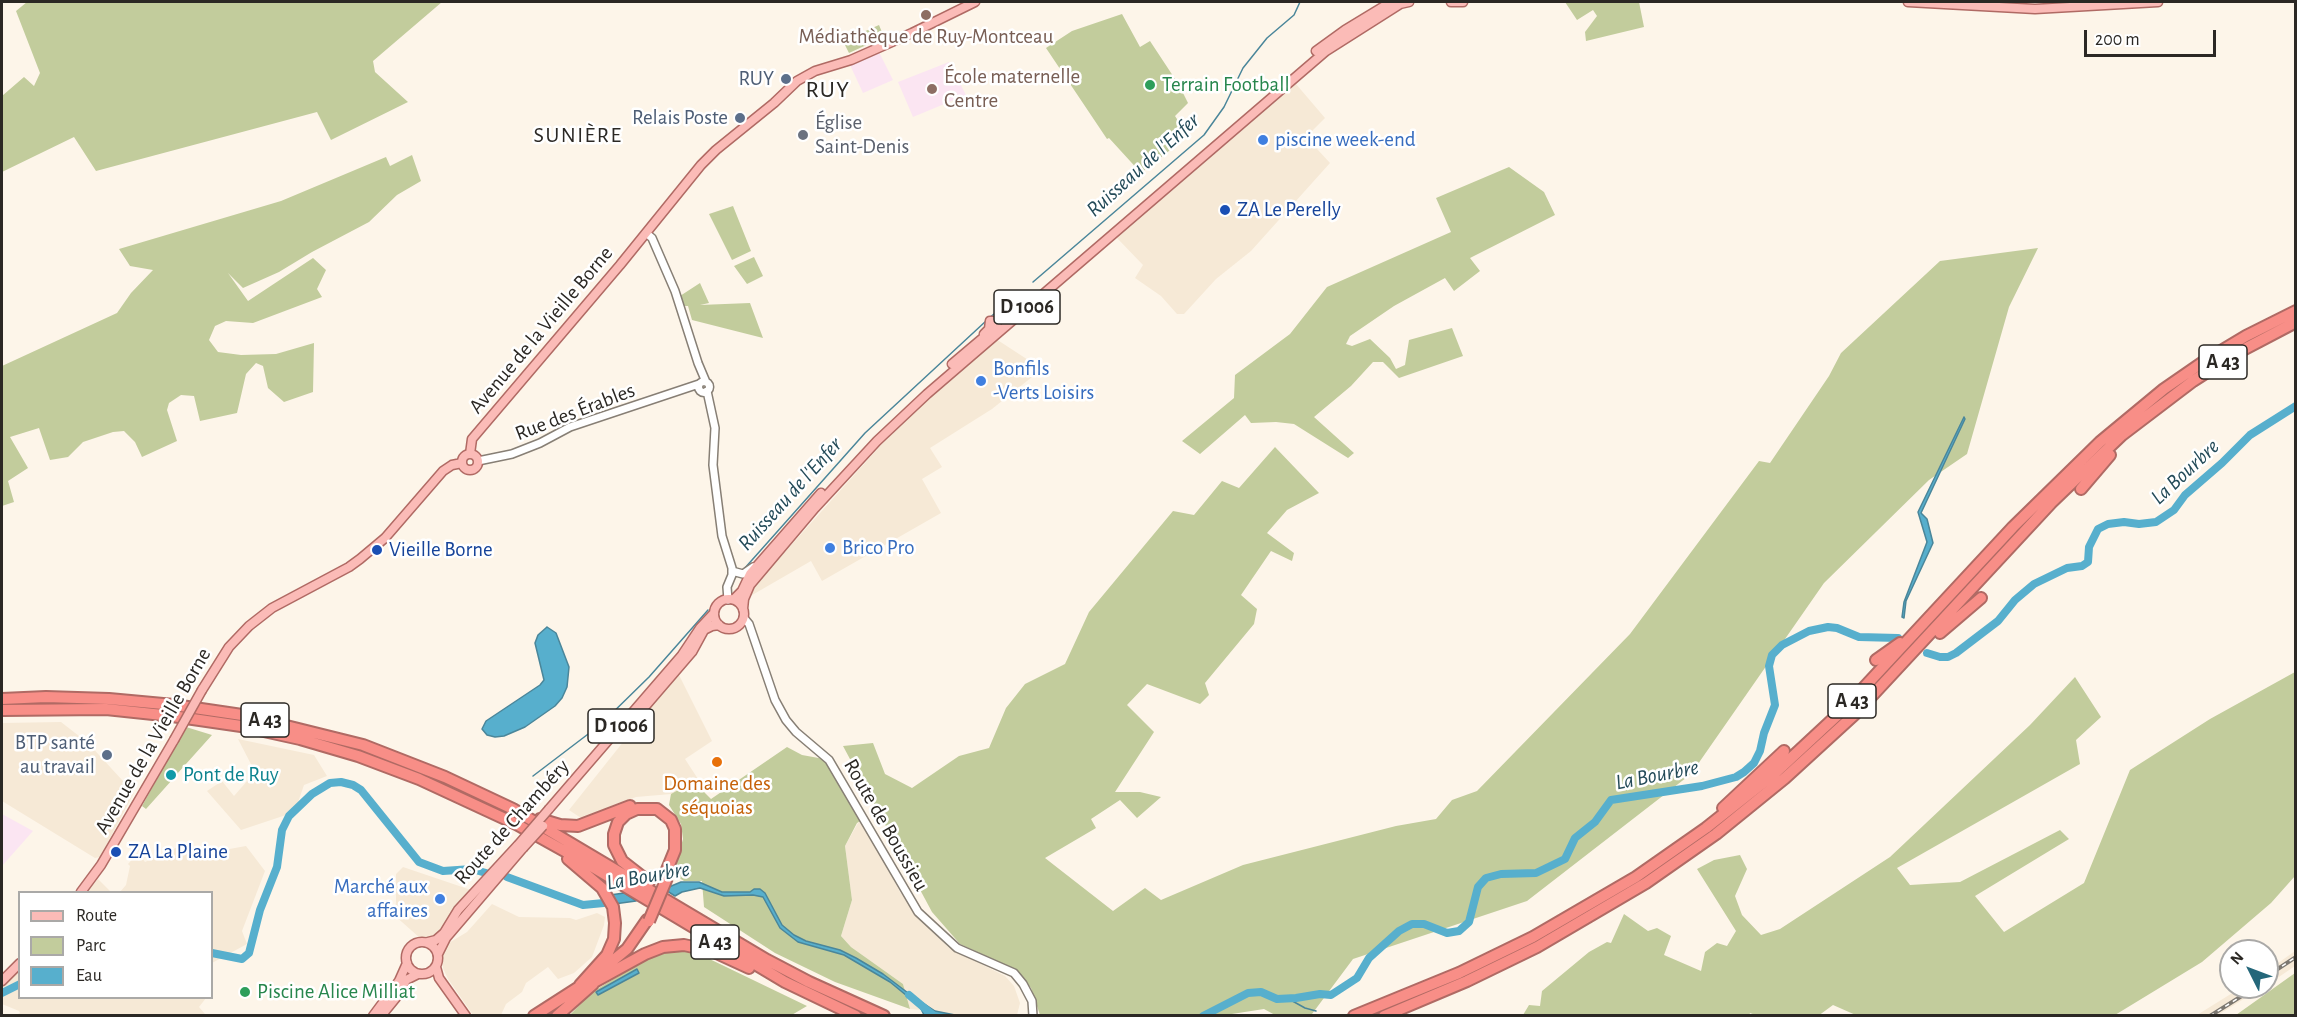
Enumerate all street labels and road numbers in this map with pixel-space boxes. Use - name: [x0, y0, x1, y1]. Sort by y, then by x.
- street label: Avenue de la Vieille Borne: [464, 241, 618, 419]
- road number: D 1006: [994, 290, 1060, 324]
- road number: A 43: [2199, 345, 2247, 379]
- street label: Rue des Érables: [511, 378, 639, 446]
- street label: Avenue de la Vieille Borne: [89, 643, 217, 839]
- road number: A 43: [1828, 684, 1876, 718]
- road number: A 43: [241, 703, 289, 737]
- road number: D 1006: [588, 709, 654, 743]
- street label: Route de Chambéry: [449, 754, 575, 890]
- street label: Route de Boussieu: [838, 754, 934, 896]
- road number: A 43: [691, 925, 739, 959]

